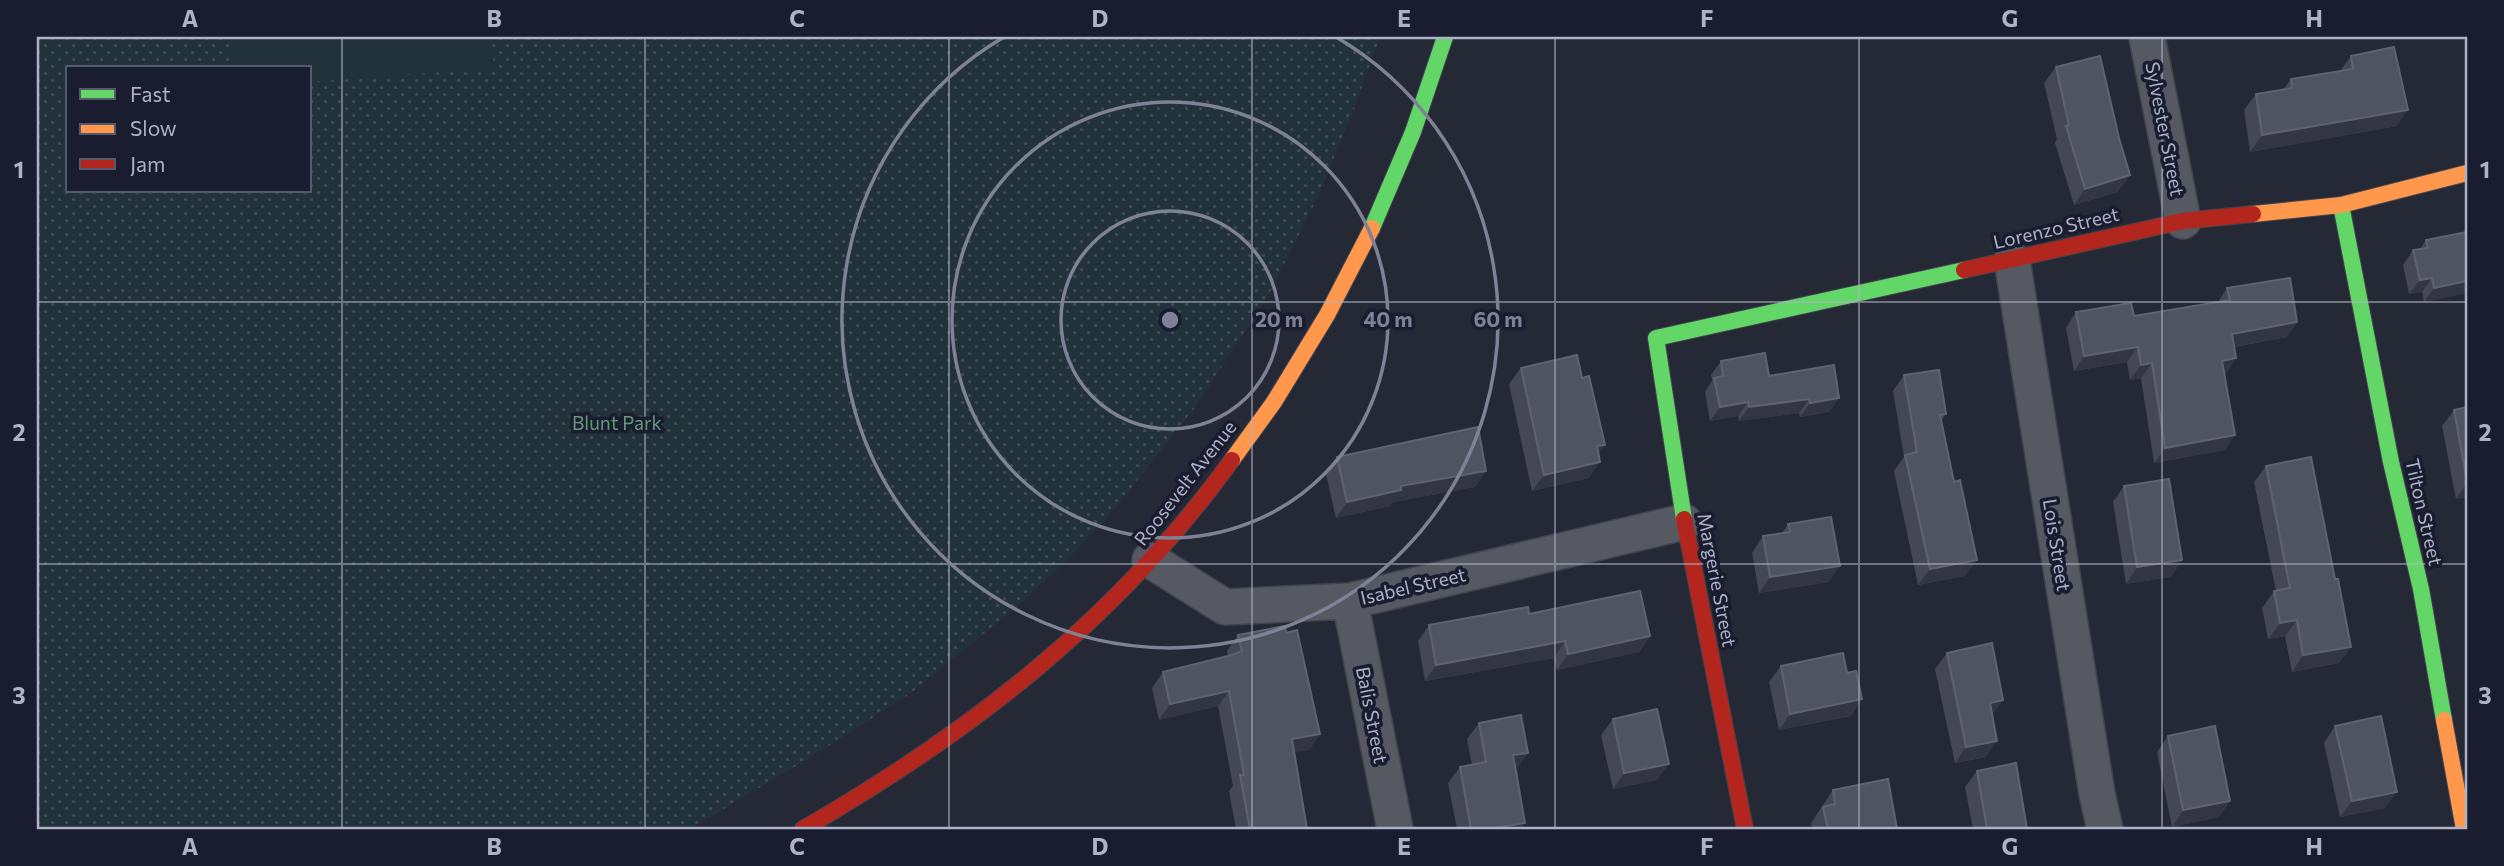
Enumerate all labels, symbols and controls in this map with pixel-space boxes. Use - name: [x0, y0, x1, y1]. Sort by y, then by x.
- text: A: [182, 4, 199, 32]
- text: B: [486, 4, 502, 32]
- text: C: [789, 4, 805, 32]
- text: D: [1092, 4, 1109, 32]
- text: E: [1397, 4, 1411, 32]
- text: F: [1700, 4, 1714, 32]
- text: G: [2002, 4, 2018, 32]
- text: H: [2305, 4, 2323, 32]
- street label: Sylvester Street: [2141, 60, 2190, 198]
- legend: [66, 66, 312, 192]
- text: Fast: [130, 81, 171, 106]
- text: Slow: [130, 115, 177, 140]
- text: Jam: [130, 151, 165, 176]
- text: 1: [14, 155, 24, 183]
- text: 1: [2480, 155, 2490, 183]
- street label: Lorenzo Street: [1991, 202, 2121, 253]
- text: 20 m: [1255, 306, 1303, 331]
- text: 40 m: [1363, 306, 1413, 331]
- text: 60 m: [1473, 306, 1523, 331]
- centre of rings: [1158, 308, 1182, 332]
- park label: Blunt Park: [572, 411, 662, 434]
- street label: Roosevelt Avenue: [1129, 416, 1240, 550]
- text: 2: [12, 418, 26, 446]
- text: 2: [2478, 418, 2492, 446]
- street label: Tilton Street: [2401, 456, 2448, 568]
- street label: Lois Street: [2039, 497, 2076, 593]
- street label: Margerie Street: [1693, 511, 1742, 649]
- street label: Isabel Street: [1358, 562, 1468, 609]
- street label: Balis Street: [1352, 665, 1393, 765]
- text: 3: [12, 681, 26, 709]
- text: 3: [2478, 681, 2492, 709]
- text: A: [182, 832, 199, 860]
- text: B: [486, 832, 502, 860]
- text: C: [789, 832, 805, 860]
- text: D: [1092, 832, 1109, 860]
- text: E: [1397, 832, 1411, 860]
- text: F: [1700, 832, 1714, 860]
- text: G: [2002, 832, 2018, 860]
- text: H: [2305, 832, 2323, 860]

